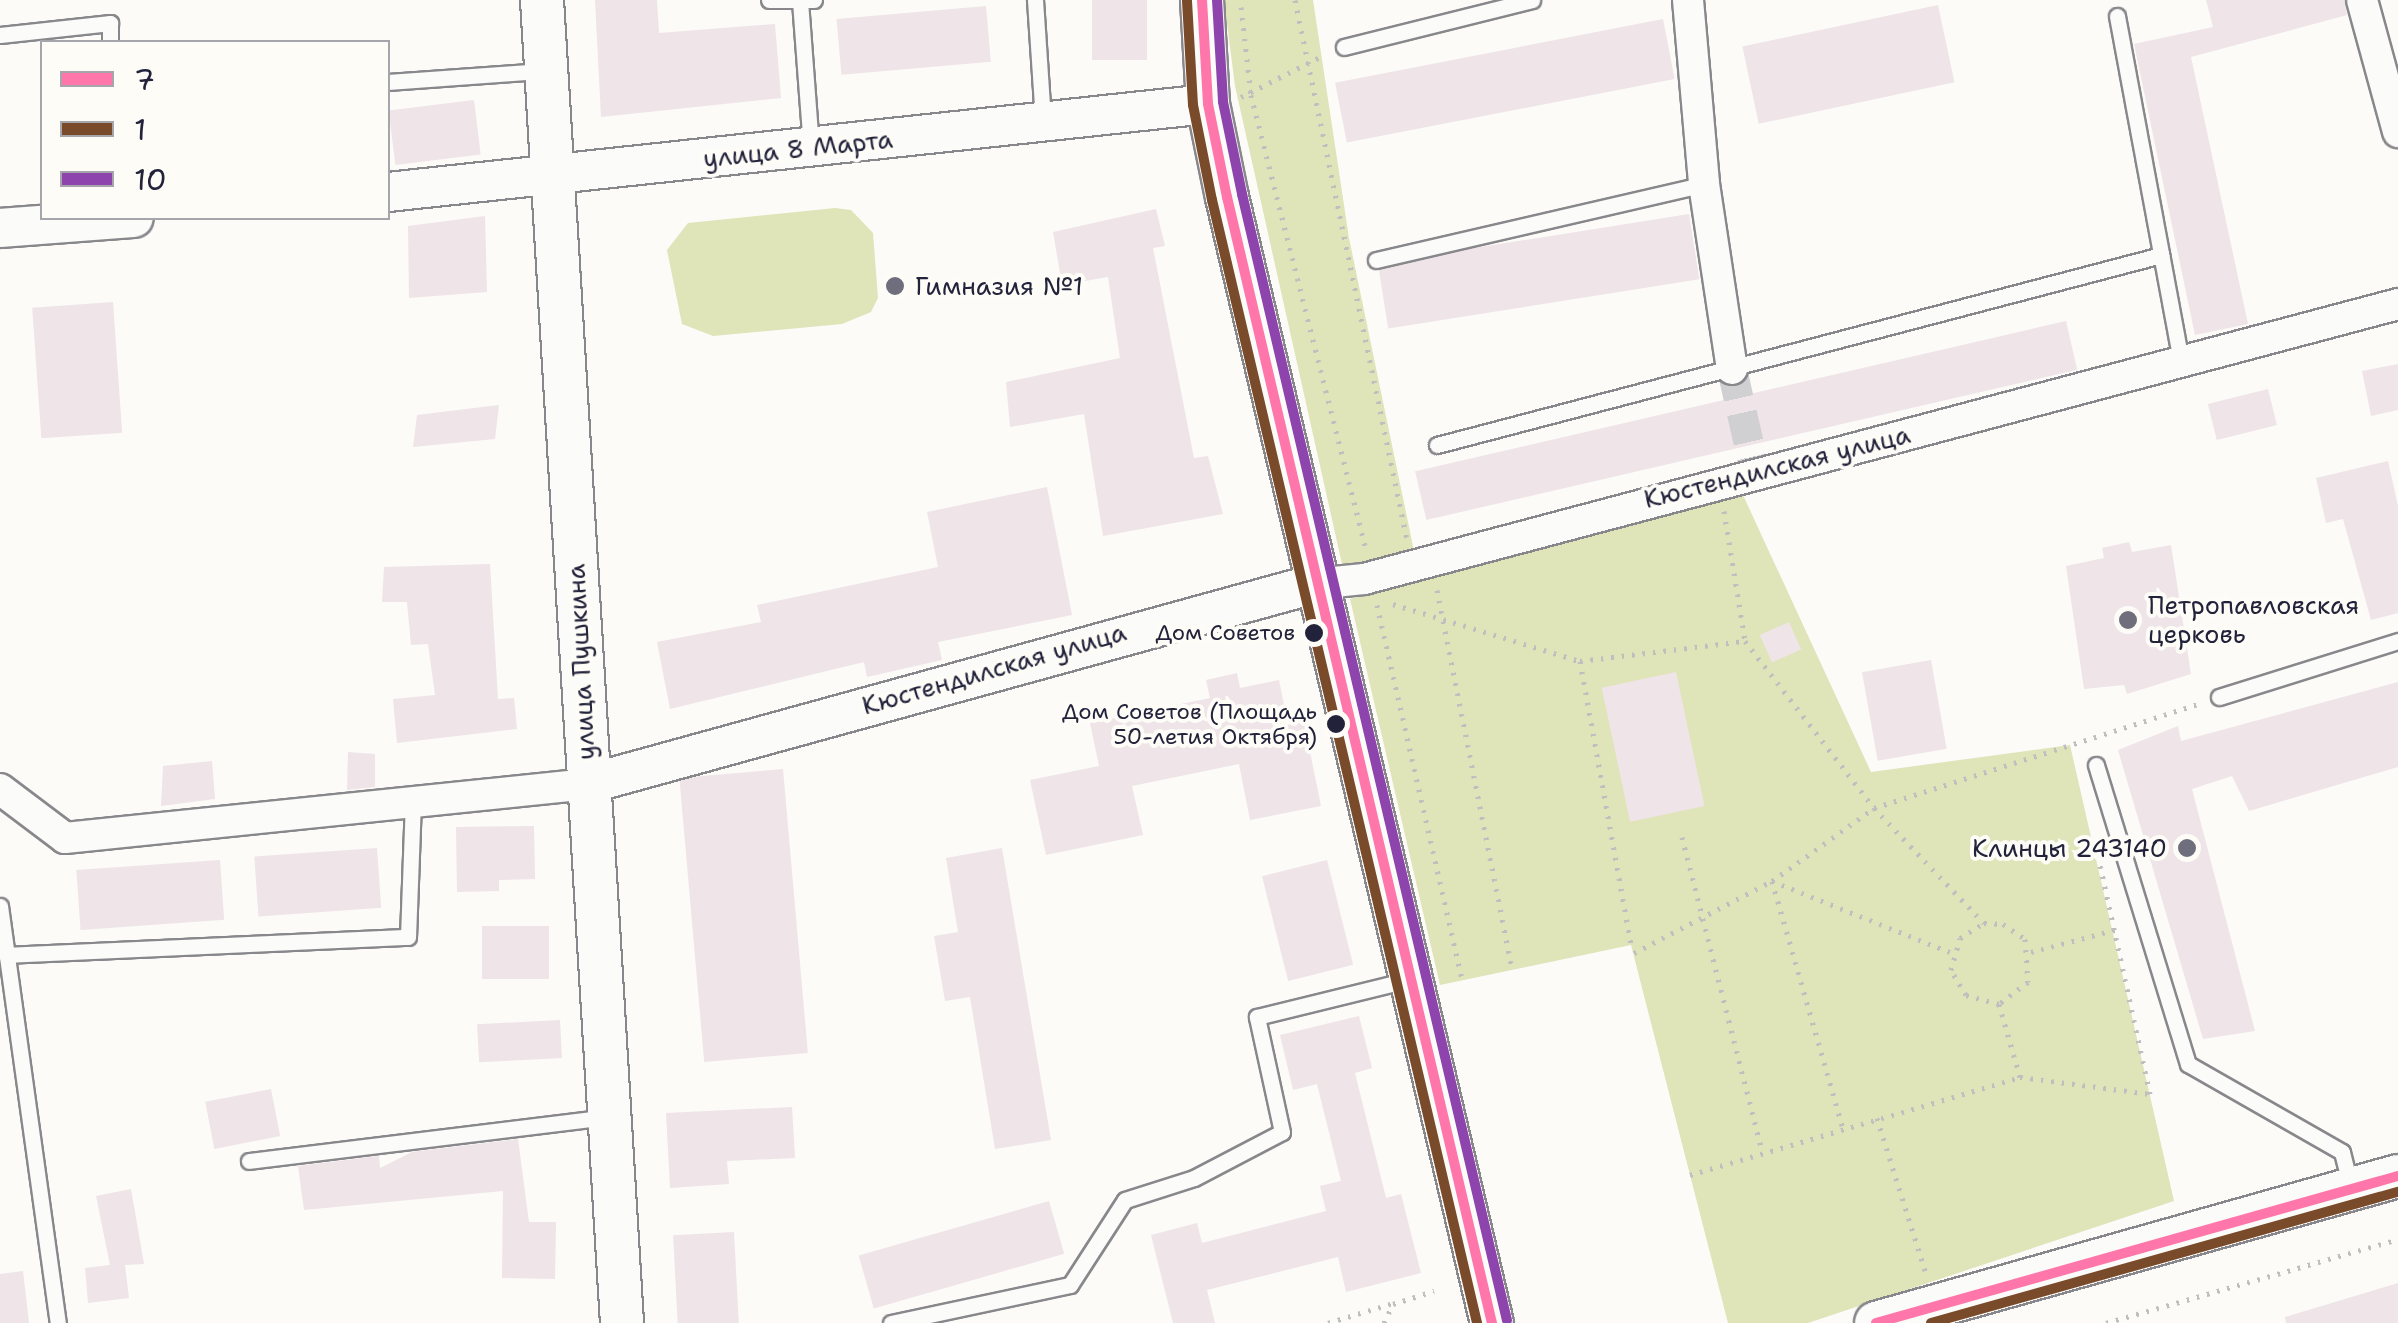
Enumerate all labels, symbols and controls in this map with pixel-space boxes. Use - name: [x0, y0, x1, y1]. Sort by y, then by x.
- legend: [40, 40, 390, 220]
- text: 7: [134, 59, 155, 100]
- text: 1: [134, 109, 147, 150]
- street label: улица 8 Марта: [702, 124, 894, 174]
- text: 10: [134, 159, 167, 200]
- place label: Гимназия №1: [915, 271, 1083, 301]
- marker: Гимназия №1: [884, 275, 906, 297]
- street label: Кюстендилская улица: [1641, 419, 1913, 515]
- street label: улица Пушкина: [561, 563, 601, 761]
- place label: Петропавловская церковь: [2148, 591, 2359, 650]
- marker: Петропавловская церковь: [2117, 609, 2139, 631]
- street label: Кюстендилская улица: [859, 617, 1129, 721]
- place label: Дом Советов: [1156, 620, 1295, 646]
- marker: Дом Советов: [1304, 623, 1324, 643]
- place label: Дом Советов (Площадь 50‐летия Октября): [1062, 698, 1317, 749]
- marker: Дом Советов (Площадь 50‐летия Октября): [1326, 714, 1346, 734]
- place label: Клинцы 243140: [1972, 833, 2167, 863]
- marker: Клинцы 243140: [2176, 837, 2198, 859]

